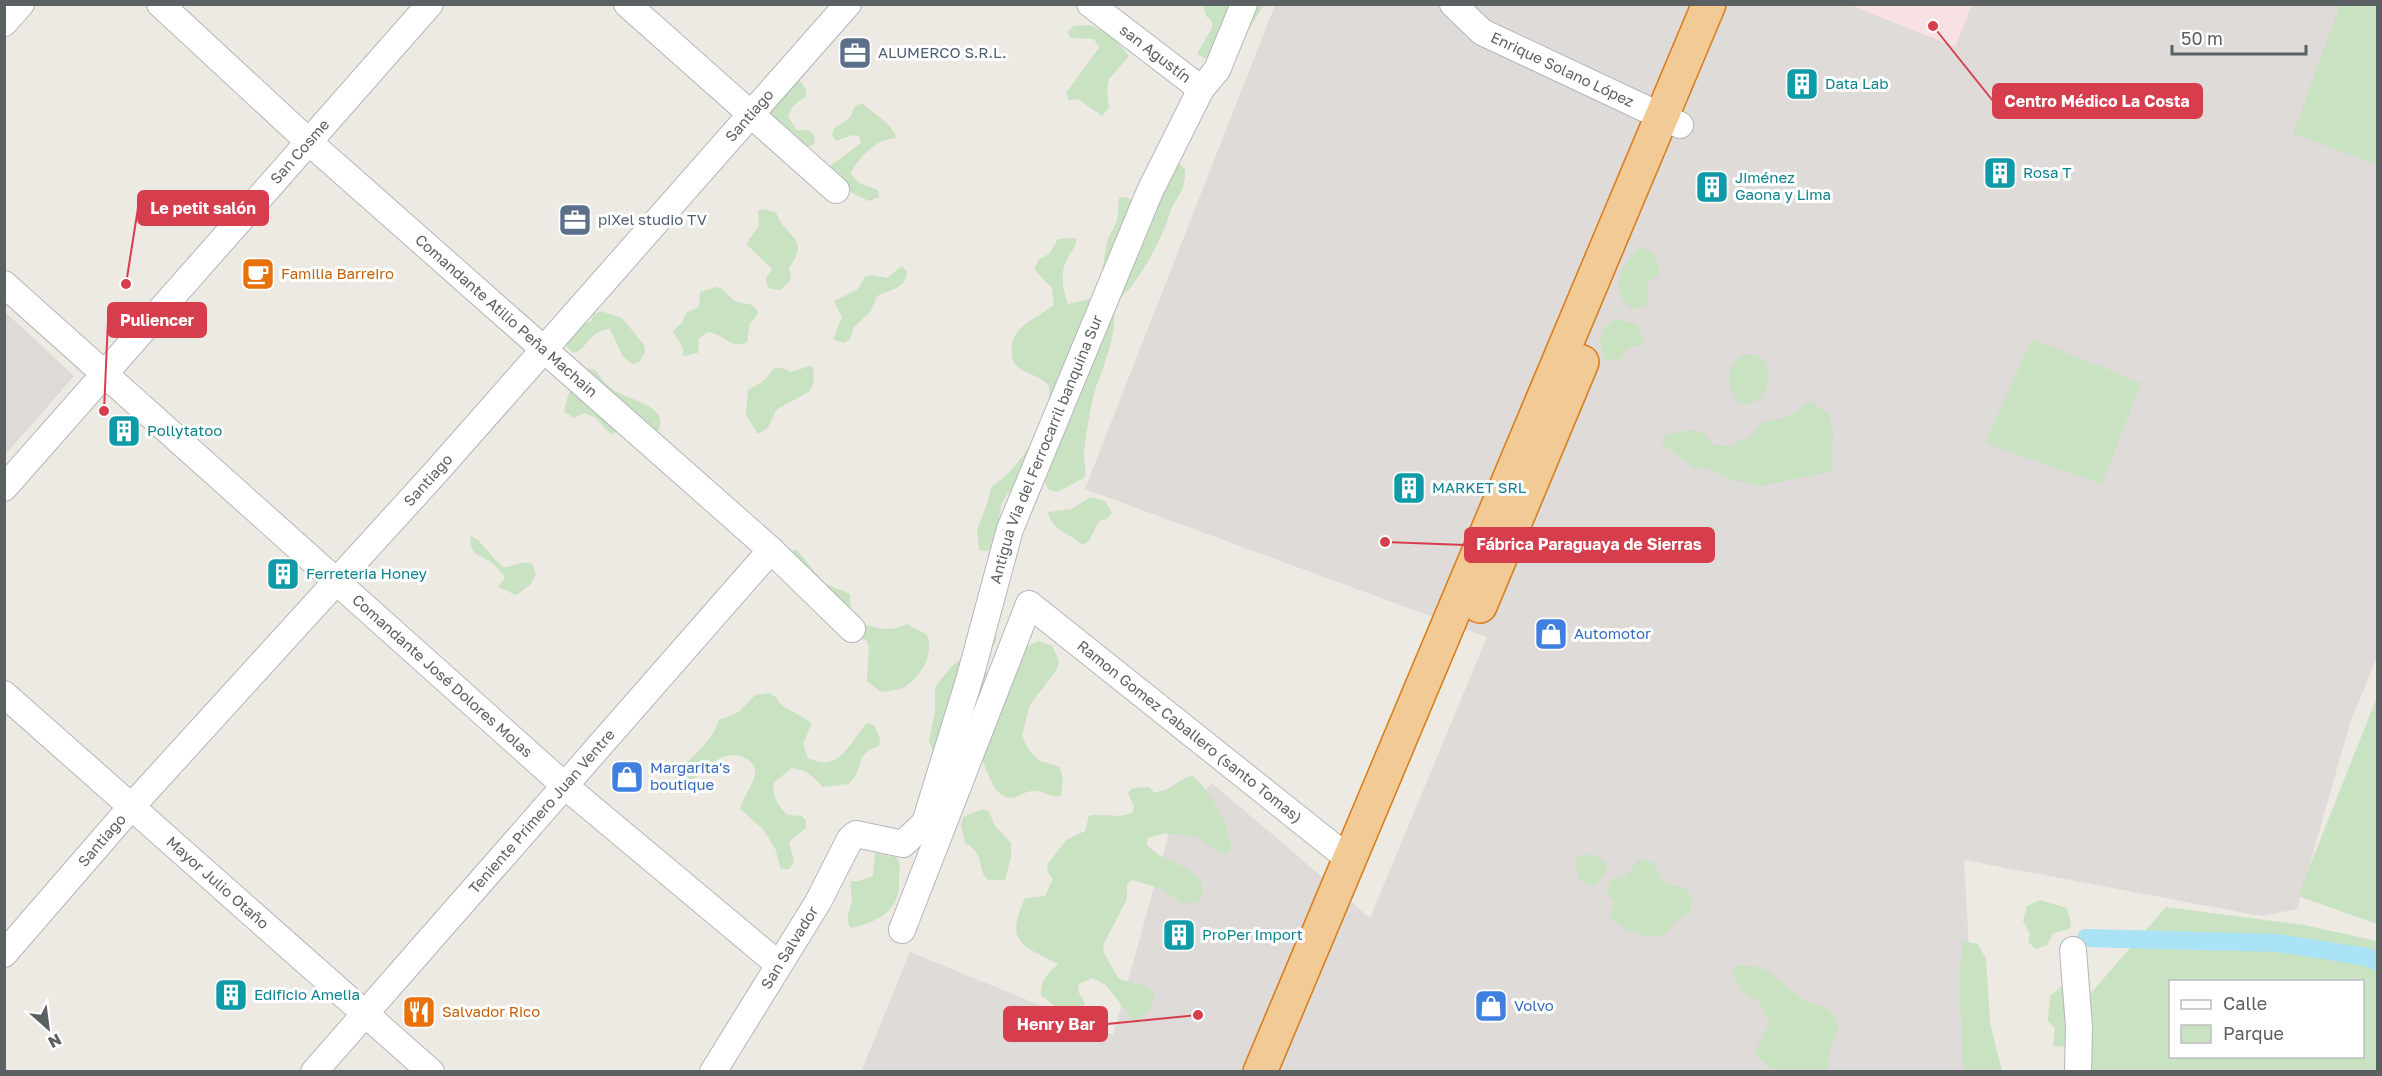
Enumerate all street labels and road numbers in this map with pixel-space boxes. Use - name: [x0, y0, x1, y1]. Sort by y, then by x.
- street label: san Agustín: [1117, 20, 1195, 86]
- street label: Enrique Solano López: [1488, 27, 1637, 110]
- street label: Santiago: [721, 85, 777, 145]
- street label: San Cosme: [266, 115, 333, 187]
- street label: Comandante Atilio Peña Machain: [412, 230, 602, 400]
- street label: Antigua Via del Ferrocarril banquina Sur: [986, 312, 1106, 585]
- street label: Santiago: [399, 450, 456, 509]
- street label: Comandante José Dolores Molas: [349, 590, 537, 761]
- street label: Ramon Gomez Caballero (santo Tomas): [1074, 636, 1306, 826]
- street label: Teniente Primero Juan Ventre: [464, 725, 618, 897]
- street label: Santiago: [74, 810, 129, 870]
- street label: Mayor Julio Otaño: [163, 832, 273, 932]
- street label: San Salvador: [756, 902, 821, 992]

